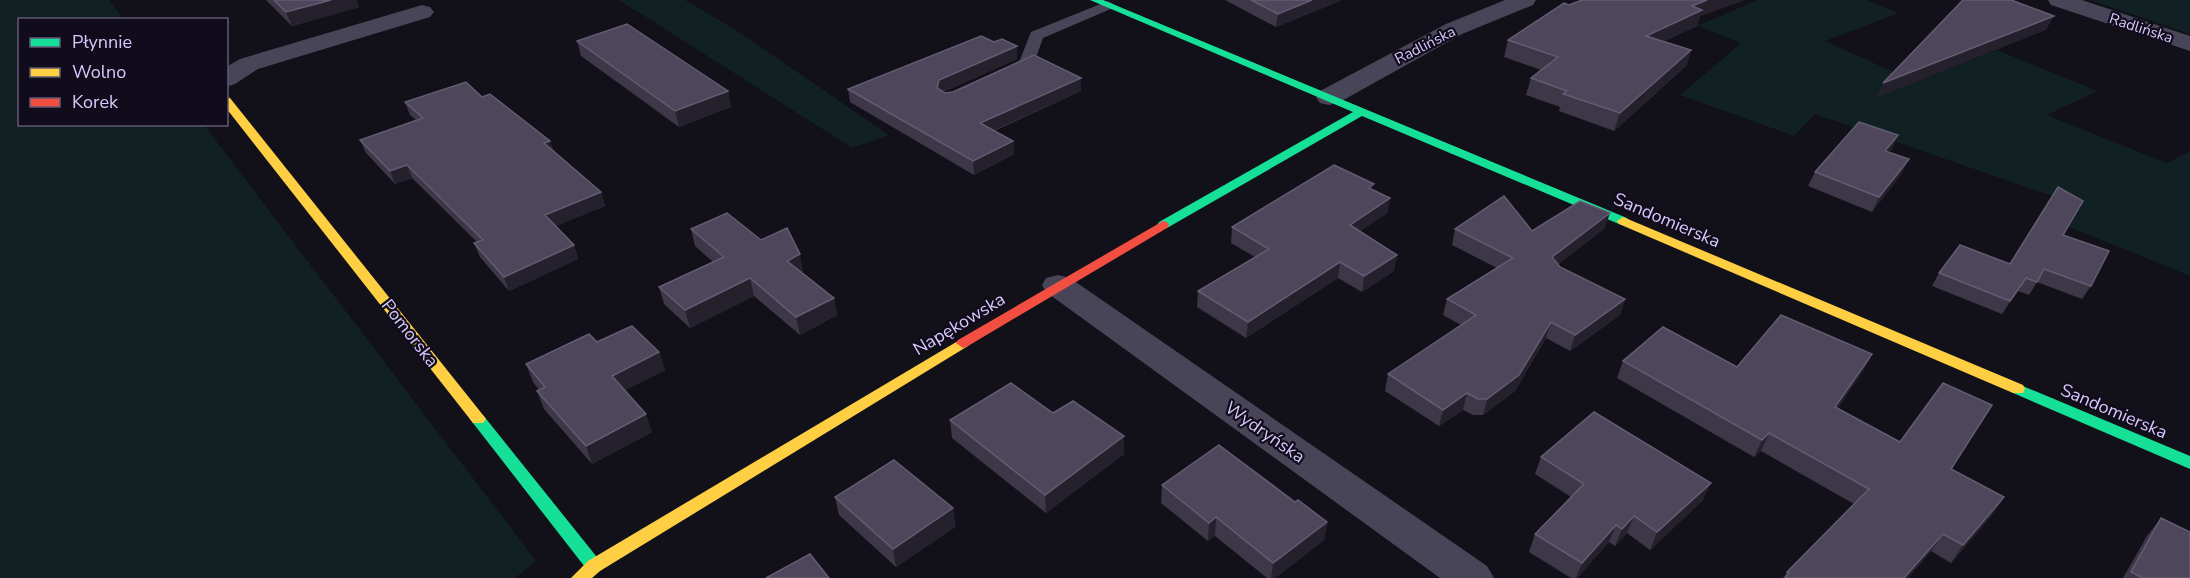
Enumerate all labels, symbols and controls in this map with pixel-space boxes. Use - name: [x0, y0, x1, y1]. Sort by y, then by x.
- street label: Radlińska: [2107, 8, 2175, 48]
- legend: [18, 18, 228, 126]
- street label: Radlińska: [1391, 21, 1459, 69]
- text: Płynnie: [72, 30, 132, 54]
- text: Wolno: [72, 60, 126, 84]
- text: Korek: [72, 90, 119, 114]
- street label: Sandomierska: [1610, 187, 1724, 253]
- street label: Napękowska: [908, 287, 1010, 361]
- street label: Pomorska: [376, 294, 444, 372]
- street label: Sandomierska: [2057, 378, 2171, 444]
- street label: Wydryńska: [1220, 396, 1310, 468]

